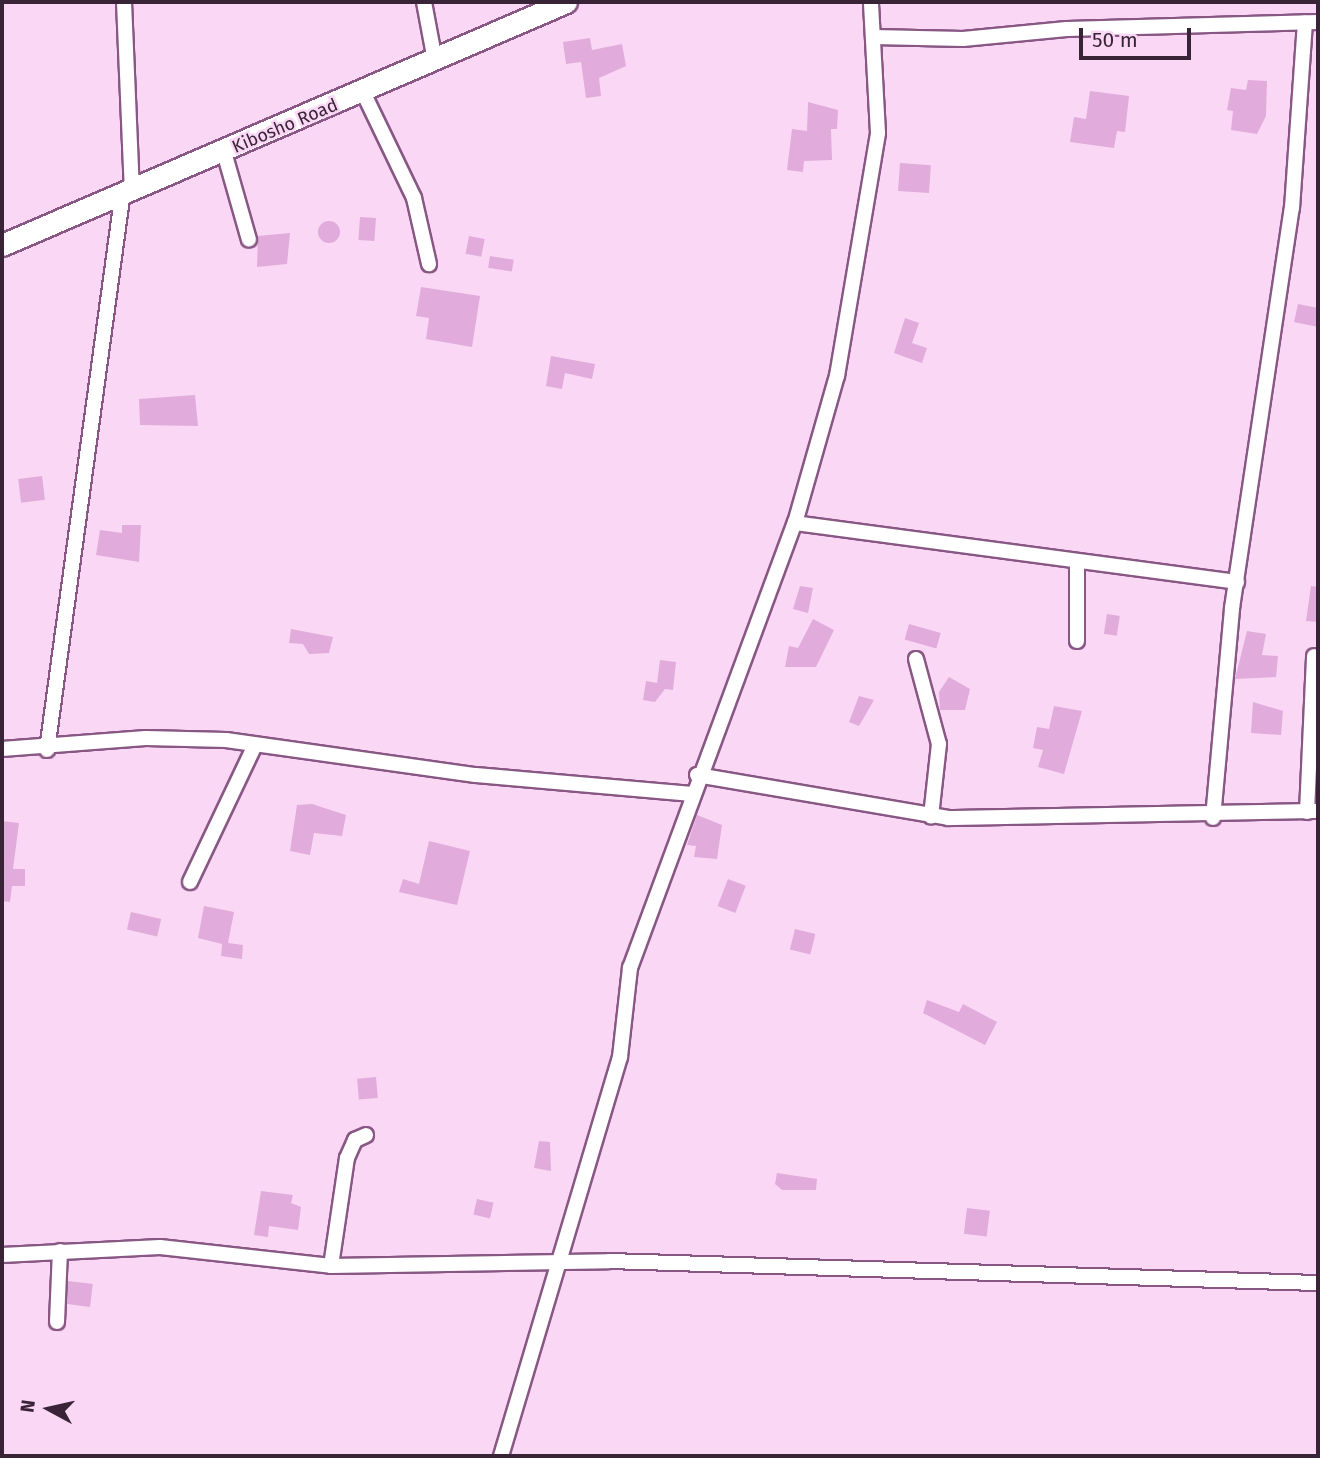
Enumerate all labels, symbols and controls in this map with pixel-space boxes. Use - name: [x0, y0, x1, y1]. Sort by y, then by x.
- scale bar: [1082, 14, 1194, 58]
- text: 50 m: [1092, 27, 1138, 53]
- street label: Kibosho Road: [229, 94, 341, 158]
- north arrow: [14, 1374, 84, 1444]
- text: N: [15, 1398, 40, 1414]

